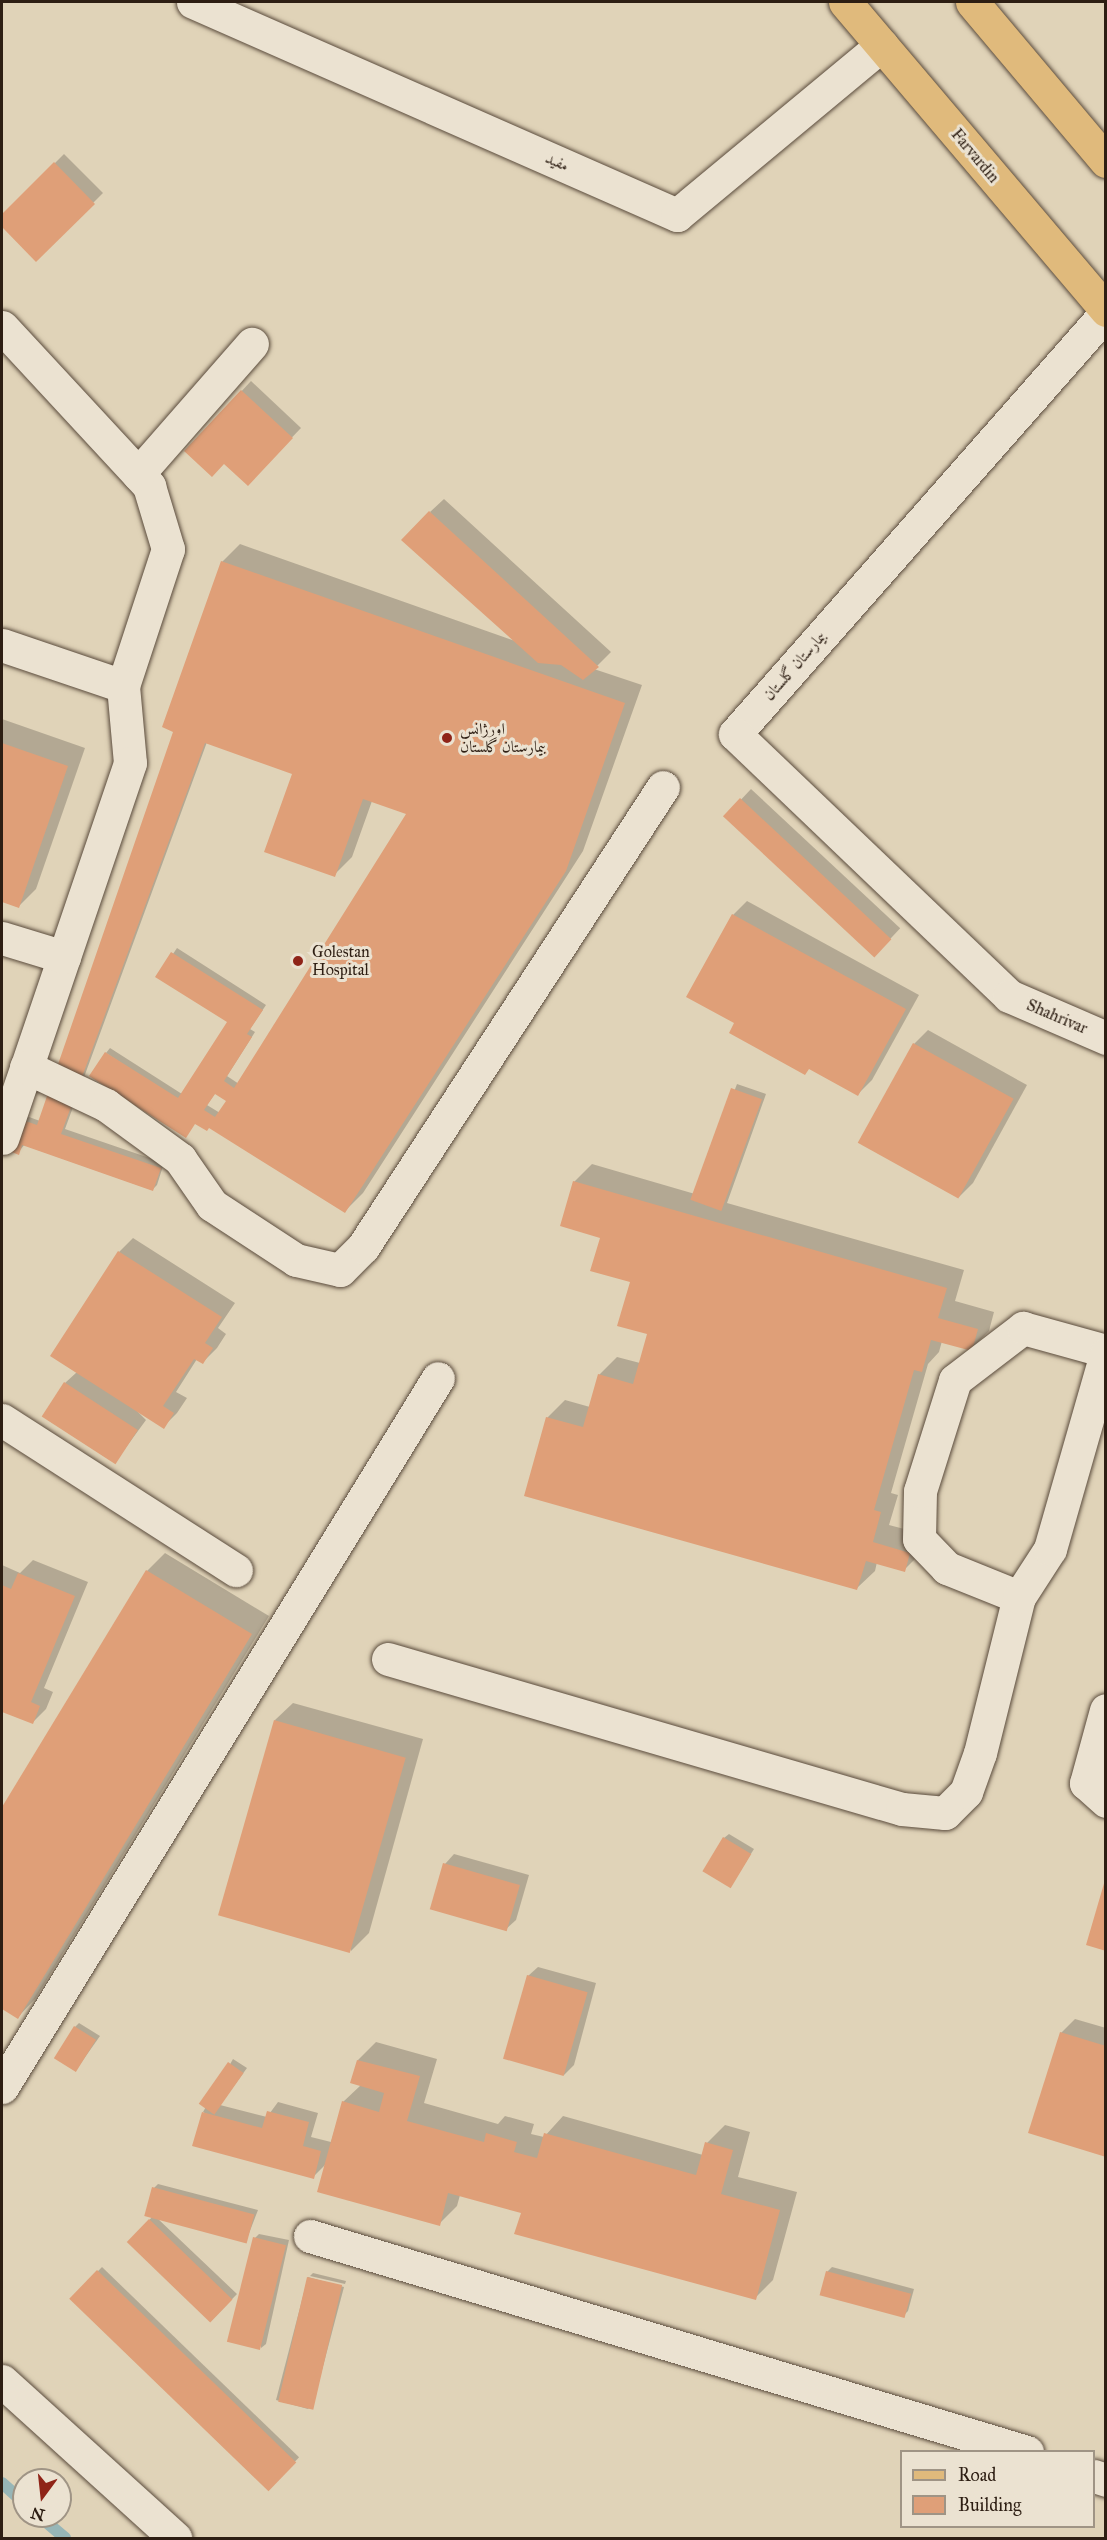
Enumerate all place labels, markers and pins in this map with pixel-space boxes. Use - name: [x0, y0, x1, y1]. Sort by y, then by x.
- place label: اورژانس بیمارستان گلستان: [460, 719, 546, 757]
- marker: اورژانس بیمارستان گلستان: [438, 729, 456, 747]
- place label: Golestan Hospital: [312, 942, 370, 980]
- marker: Golestan Hospital: [289, 952, 307, 970]

